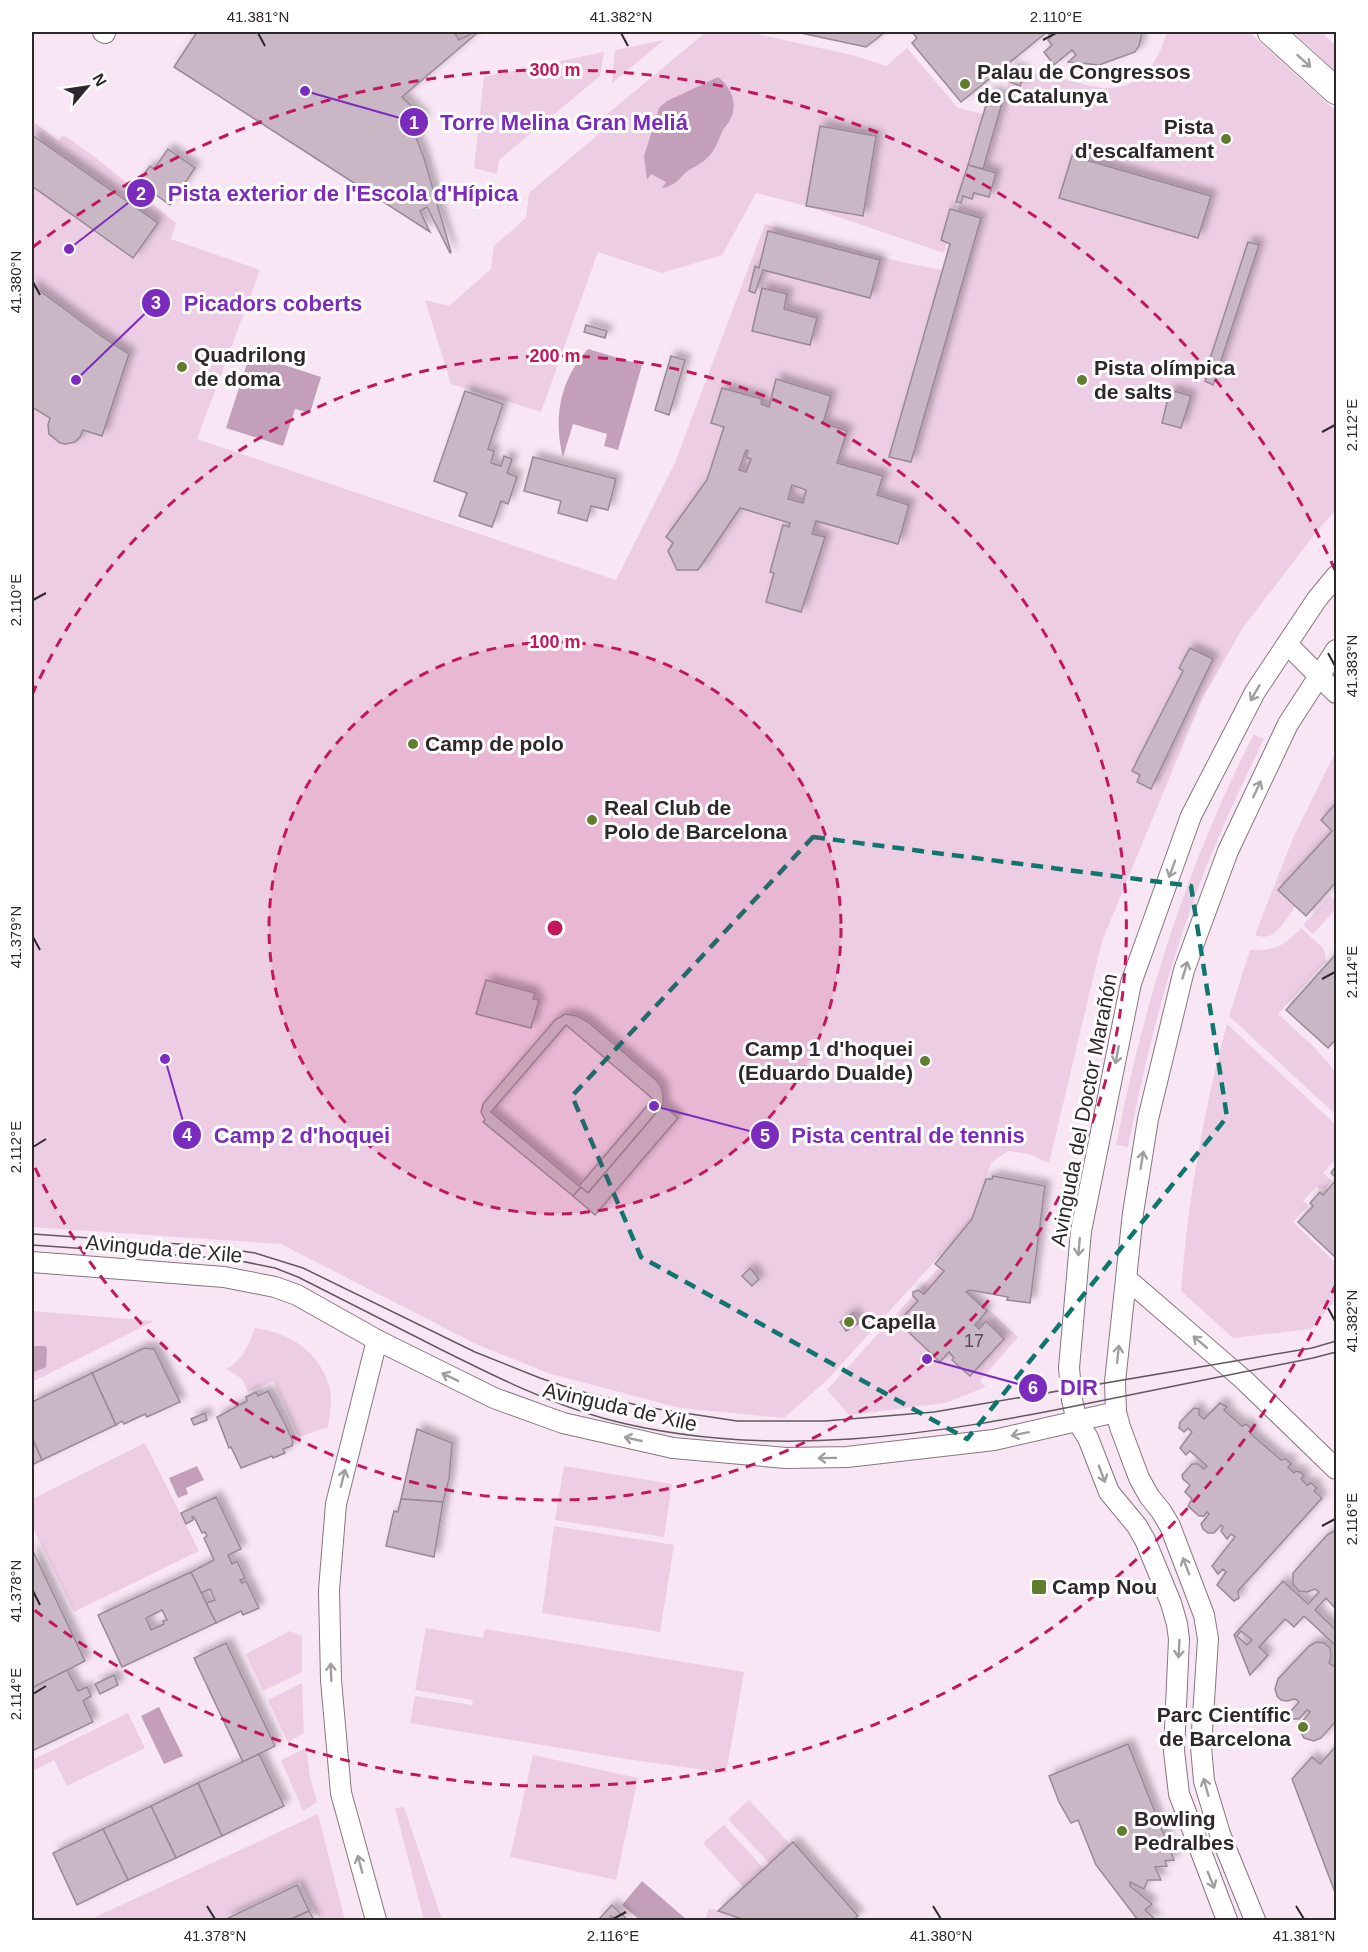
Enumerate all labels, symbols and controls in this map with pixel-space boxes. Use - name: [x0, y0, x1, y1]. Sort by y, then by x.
- text: 41.381°N: [227, 8, 289, 25]
- text: 41.382°N: [590, 8, 652, 25]
- text: 2.110°E: [1030, 8, 1082, 25]
- one-way arrow: [1296, 54, 1311, 68]
- north arrow: [57, 57, 117, 117]
- text: 300 m: [529, 60, 581, 80]
- place label: Palau de Congressos de Catalunya: [977, 60, 1191, 107]
- text: N: [89, 71, 110, 89]
- marker: Palau de Congressos de Catalunya: [958, 77, 972, 91]
- callout: Torre Melina Gran Meliá: [399, 102, 700, 142]
- text: Torre Melina Gran Meliá: [440, 110, 689, 135]
- text: 1: [409, 113, 419, 133]
- place label: Pista d'escalfament: [1075, 115, 1214, 162]
- marker: Pista d'escalfament: [1219, 132, 1233, 146]
- callout: Pista exterior de l'Escola d'Hípica: [126, 173, 530, 213]
- text: Pista exterior de l'Escola d'Hípica: [168, 181, 519, 206]
- text: 2: [136, 184, 146, 204]
- text: 41.380°N: [7, 251, 24, 313]
- callout: Picadors coberts: [141, 283, 374, 323]
- text: Picadors coberts: [184, 291, 362, 316]
- text: 3: [151, 293, 161, 313]
- place label: Quadrilong de doma: [194, 343, 306, 390]
- text: 200 m: [529, 346, 581, 366]
- place label: Pista olímpica de salts: [1094, 356, 1236, 403]
- marker: Quadrilong de doma: [175, 360, 189, 374]
- marker: Pista olímpica de salts: [1075, 373, 1089, 387]
- text: 2.112°E: [1343, 399, 1360, 451]
- text: 2.110°E: [7, 574, 24, 626]
- text: 100 m: [529, 632, 581, 652]
- text: 41.383°N: [1343, 635, 1360, 697]
- one-way arrow: [1249, 684, 1261, 701]
- place label: Camp de polo: [425, 732, 564, 755]
- marker: Camp de polo: [406, 737, 420, 751]
- one-way arrow: [1251, 781, 1263, 799]
- place label: Real Club de Polo de Barcelona: [604, 796, 788, 843]
- marker: Real Club de Polo de Barcelona: [585, 813, 599, 827]
- one-way arrow: [1166, 859, 1177, 878]
- text: 41.379°N: [7, 906, 24, 968]
- centre of rings: [545, 918, 565, 938]
- text: 2.114°E: [1343, 946, 1360, 998]
- one-way arrow: [1180, 961, 1191, 980]
- street label: Avinguda del Doctor Marañón: [1046, 972, 1121, 1248]
- place label: Camp 1 d'hoquei (Eduardo Dualde): [738, 1037, 913, 1084]
- one-way arrow: [1111, 1045, 1122, 1065]
- marker: Camp 1 d'hoquei (Eduardo Dualde): [918, 1054, 932, 1068]
- callout: Camp 2 d'hoquei: [172, 1115, 402, 1155]
- callout: Pista central de tennis: [750, 1115, 1037, 1155]
- text: 2.112°E: [7, 1121, 24, 1173]
- text: Camp 2 d'hoquei: [214, 1123, 390, 1148]
- text: Pista central de tennis: [791, 1123, 1025, 1148]
- text: 4: [182, 1125, 192, 1145]
- text: 5: [760, 1126, 770, 1146]
- one-way arrow: [1136, 1151, 1147, 1171]
- street label: Avinguda de Xile: [85, 1230, 243, 1267]
- one-way arrow: [1074, 1236, 1085, 1256]
- text: 41.382°N: [1343, 1290, 1360, 1352]
- place label: Capella: [861, 1310, 936, 1333]
- marker: Capella: [842, 1315, 856, 1329]
- house number: 17: [964, 1331, 984, 1351]
- one-way arrow: [1193, 1335, 1208, 1349]
- one-way arrow: [1113, 1344, 1124, 1364]
- callout: DIR: [1018, 1368, 1110, 1408]
- one-way arrow: [441, 1370, 459, 1382]
- text: DIR: [1060, 1375, 1098, 1400]
- street label: Avinguda de Xile: [541, 1378, 699, 1435]
- text: 6: [1028, 1378, 1038, 1398]
- one-way arrow: [1011, 1429, 1030, 1441]
- one-way arrow: [624, 1433, 644, 1444]
- one-way arrow: [817, 1452, 837, 1464]
- one-way arrow: [1097, 1464, 1108, 1483]
- one-way arrow: [337, 1469, 349, 1488]
- text: 2.116°E: [1343, 1493, 1360, 1545]
- one-way arrow: [1180, 1557, 1191, 1576]
- text: 41.378°N: [7, 1560, 24, 1622]
- place label: Camp Nou: [1052, 1575, 1157, 1598]
- marker: Camp Nou: [1030, 1578, 1048, 1596]
- one-way arrow: [1173, 1639, 1184, 1659]
- one-way arrow: [325, 1663, 337, 1683]
- text: 2.114°E: [7, 1668, 24, 1720]
- place label: Parc Científic de Barcelona: [1157, 1703, 1291, 1750]
- marker: Parc Científic de Barcelona: [1296, 1720, 1310, 1734]
- one-way arrow: [1200, 1778, 1212, 1797]
- place label: Bowling Pedralbes: [1134, 1807, 1234, 1854]
- marker: Bowling Pedralbes: [1115, 1824, 1129, 1838]
- one-way arrow: [354, 1855, 366, 1874]
- one-way arrow: [1206, 1870, 1217, 1889]
- text: 41.378°N: [184, 1927, 246, 1944]
- text: 2.116°E: [587, 1927, 639, 1944]
- text: 41.380°N: [910, 1927, 972, 1944]
- text: 41.381°N: [1273, 1927, 1335, 1944]

